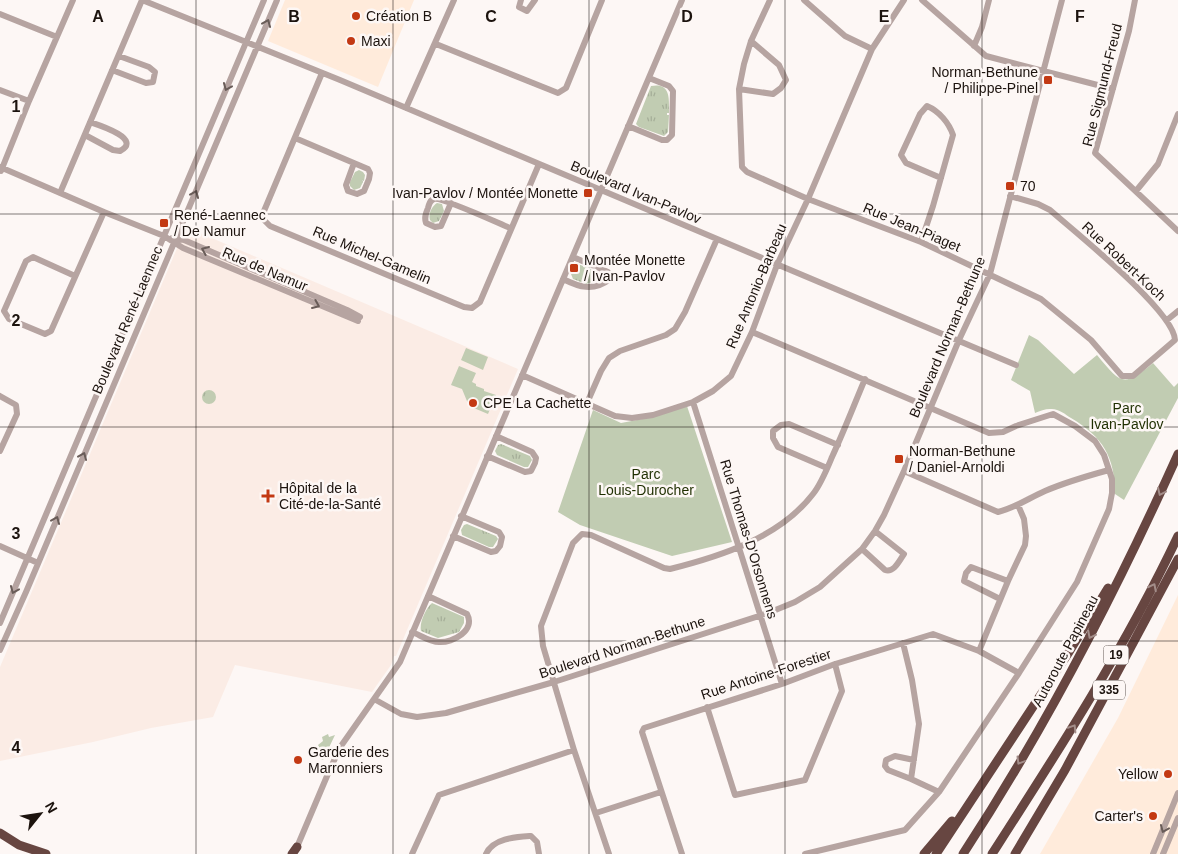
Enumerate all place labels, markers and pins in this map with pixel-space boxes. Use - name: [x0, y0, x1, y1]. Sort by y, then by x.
- place label: Création B: [366, 8, 432, 24]
- marker: Création B: [350, 10, 362, 22]
- place label: Maxi: [361, 33, 391, 49]
- marker: Maxi: [345, 35, 357, 47]
- place label: Norman-Bethune / Philippe-Pinel: [931, 64, 1038, 96]
- marker: Norman-Bethune / Philippe-Pinel: [1042, 74, 1054, 86]
- place label: 70: [1020, 178, 1036, 194]
- marker: 70: [1004, 180, 1016, 192]
- place label: Ivan-Pavlov / Montée Monette: [392, 185, 578, 201]
- marker: Ivan-Pavlov / Montée Monette: [582, 187, 594, 199]
- place label: René-Laennec / De Namur: [174, 207, 266, 239]
- marker: René-Laennec / De Namur: [158, 217, 170, 229]
- place label: Montée Monette / Ivan-Pavlov: [584, 252, 685, 284]
- marker: Montée Monette / Ivan-Pavlov: [568, 262, 580, 274]
- place label: CPE La Cachette: [483, 395, 591, 411]
- marker: CPE La Cachette: [467, 397, 479, 409]
- place label: Norman-Bethune / Daniel-Arnoldi: [909, 443, 1016, 475]
- marker: Norman-Bethune / Daniel-Arnoldi: [893, 453, 905, 465]
- place label: Hôpital de la Cité-de-la-Santé: [279, 480, 381, 512]
- marker: Hôpital de la Cité-de-la-Santé: [261, 489, 275, 503]
- place label: Garderie des Marronniers: [308, 744, 389, 776]
- marker: Garderie des Marronniers: [292, 754, 304, 766]
- place label: Yellow: [1118, 766, 1159, 782]
- marker: Yellow: [1162, 768, 1174, 780]
- place label: Carter's: [1094, 808, 1143, 824]
- marker: Carter's: [1147, 810, 1159, 822]

